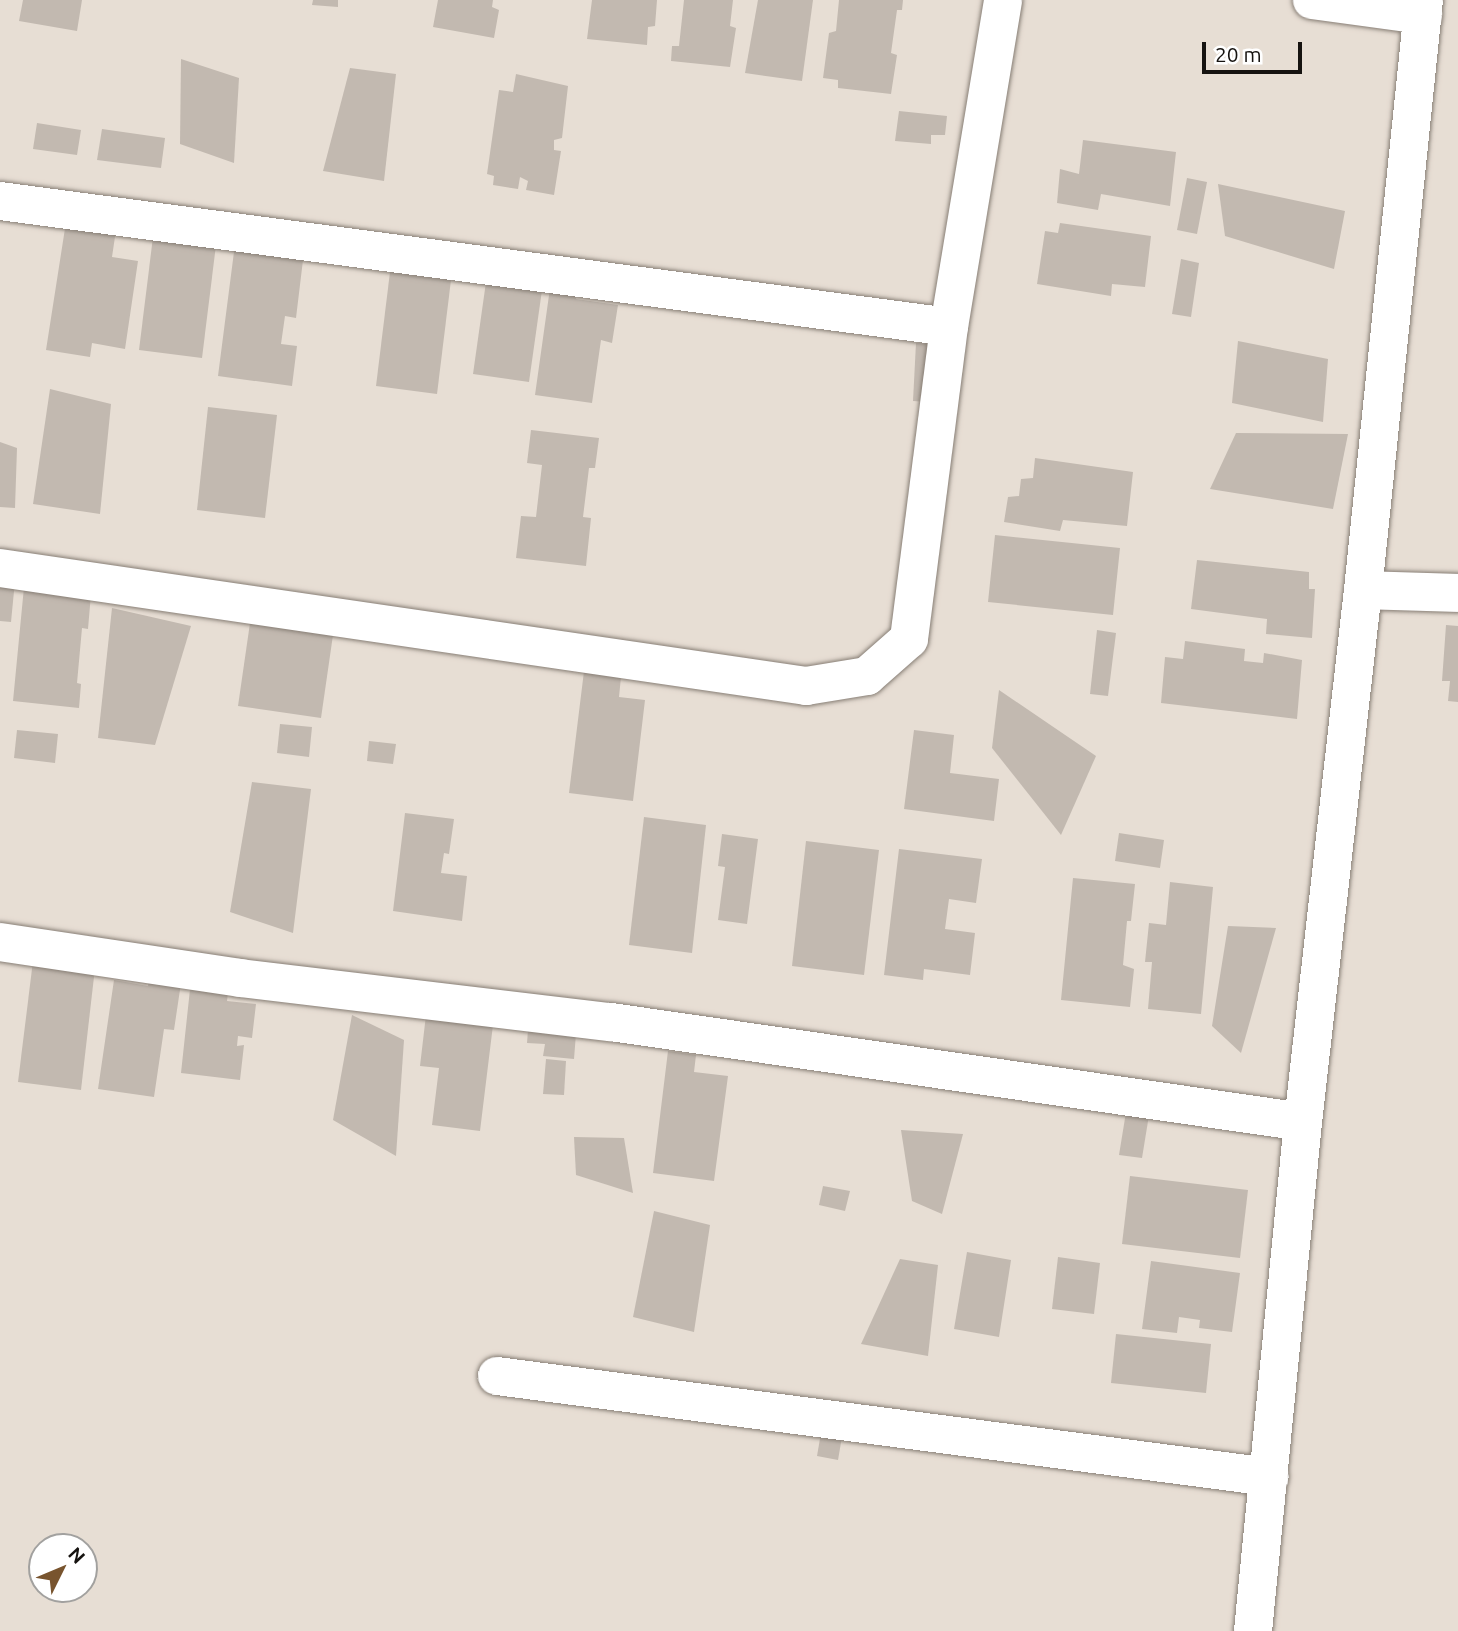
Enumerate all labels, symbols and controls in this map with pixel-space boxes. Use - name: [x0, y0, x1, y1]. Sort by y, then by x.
- scale bar: [1206, 28, 1306, 72]
- text: 20 m: [1215, 42, 1262, 66]
- north arrow: [28, 1533, 98, 1603]
- text: N: [64, 1542, 90, 1568]

